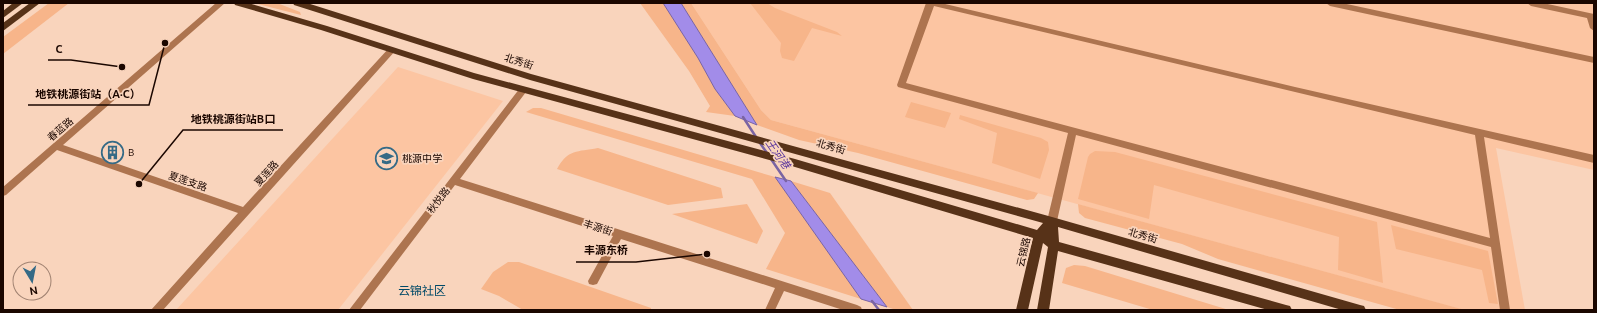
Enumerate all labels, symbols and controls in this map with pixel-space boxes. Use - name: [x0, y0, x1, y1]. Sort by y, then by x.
- callout: C: [48, 37, 71, 60]
- text: C: [55, 43, 63, 55]
- street label: 北秀街: [503, 52, 535, 71]
- callout: 地铁桃源街站（A·C）: [28, 82, 149, 105]
- text: 地铁桃源街站（A·C）: [35, 88, 141, 100]
- callout: 地铁桃源街站B口: [183, 107, 283, 130]
- text: 地铁桃源街站B口: [191, 113, 275, 125]
- street label: 春蓝路: [45, 115, 75, 143]
- water label: 王河港: [764, 137, 794, 173]
- street label: 北秀街: [815, 137, 847, 156]
- building icon: B: [100, 139, 126, 165]
- school or university icon: 桃源中学: [374, 145, 400, 171]
- place label: B: [128, 147, 134, 158]
- place label: 桃源中学: [402, 153, 442, 164]
- street label: 夏莲路: [252, 159, 280, 188]
- street label: 夏莲支路: [167, 170, 209, 193]
- street label: 秋悦路: [425, 185, 452, 216]
- street label: 丰源街: [582, 218, 614, 237]
- street label: 北秀街: [1127, 226, 1159, 245]
- street label: 云锦路: [1015, 236, 1032, 268]
- callout: 丰源东桥: [576, 239, 636, 262]
- text: 丰源东桥: [584, 244, 628, 256]
- north arrow: [12, 261, 52, 301]
- text: N: [29, 284, 39, 297]
- district label: 云锦社区: [398, 284, 446, 297]

